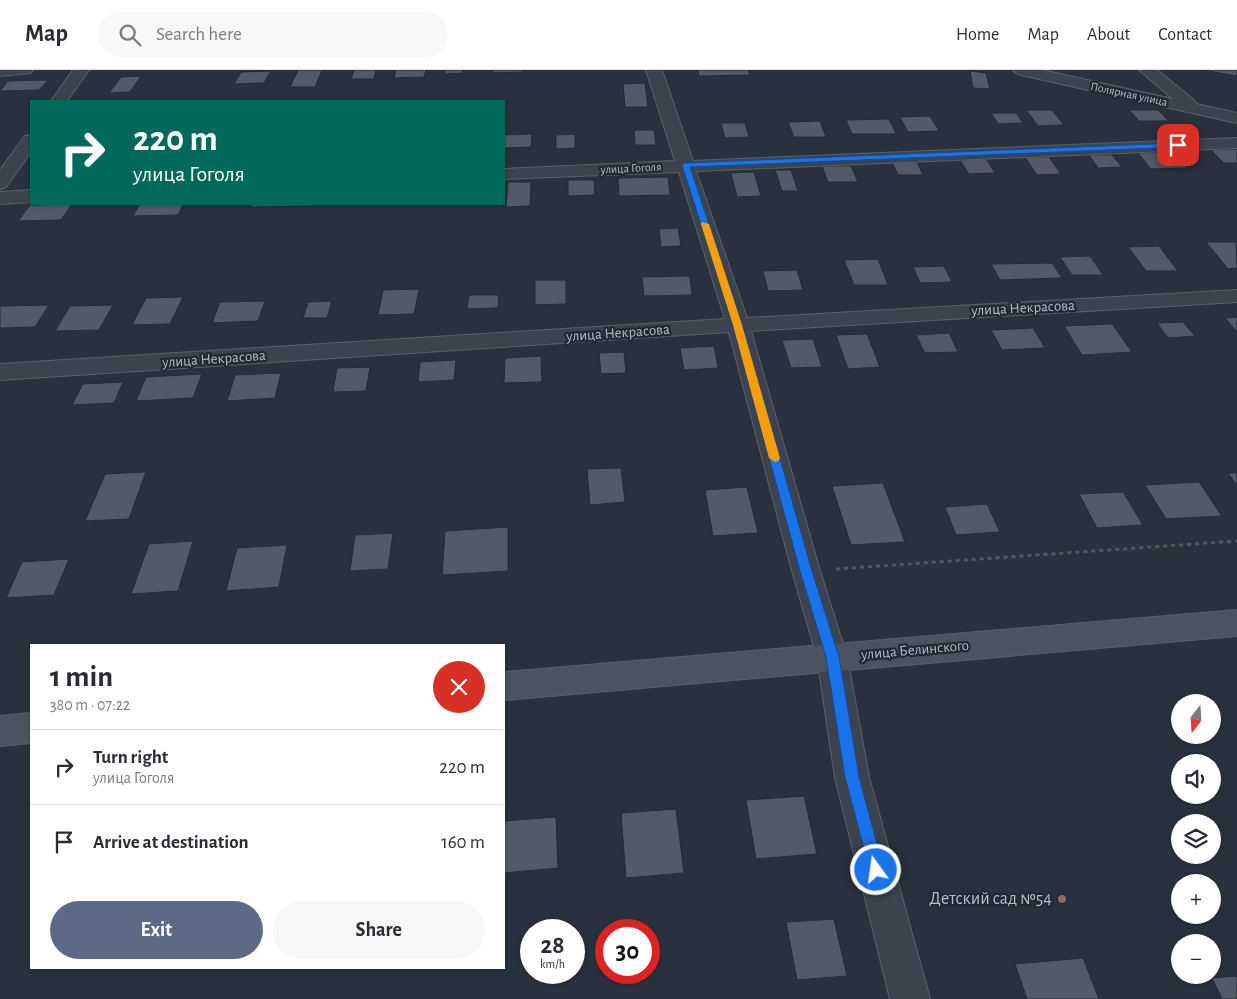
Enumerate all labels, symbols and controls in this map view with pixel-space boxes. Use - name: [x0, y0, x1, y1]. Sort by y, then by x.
- search box: [98, 12, 448, 57]
- icon: search: [116, 21, 144, 49]
- text: Map: [25, 22, 68, 46]
- text: Search here: [156, 25, 242, 44]
- text: Home: [956, 26, 999, 44]
- text: Map: [1027, 26, 1059, 44]
- text: About: [1087, 26, 1130, 44]
- text: Contact: [1158, 26, 1212, 44]
- street label: Полярная улица: [1089, 80, 1169, 109]
- icon: right: [50, 120, 115, 185]
- text: 220 m: [133, 122, 218, 157]
- pin: [1157, 124, 1199, 166]
- icon: arrive: [1164, 131, 1192, 159]
- street label: улица Гоголя: [599, 160, 662, 177]
- text: улица Гоголя: [133, 163, 245, 185]
- street label: улица Некрасова: [970, 298, 1075, 318]
- street label: улица Некрасова: [565, 322, 670, 344]
- street label: улица Некрасова: [161, 348, 266, 370]
- street label: улица Белинского: [859, 638, 970, 662]
- button: close: [433, 661, 485, 713]
- text: 1 min: [50, 662, 113, 692]
- north arrow: [1171, 694, 1221, 744]
- map controls: [1171, 694, 1221, 984]
- text: 380 m · 07:22: [50, 697, 130, 713]
- text: Turn right: [93, 748, 168, 767]
- icon: right: [50, 753, 78, 781]
- button: sound: [1171, 754, 1221, 804]
- text: 220 m: [439, 758, 485, 777]
- text: улица Гоголя: [93, 770, 174, 786]
- button: layers: [1171, 814, 1221, 864]
- icon: arrive: [50, 828, 78, 856]
- text: Arrive at destination: [93, 833, 249, 852]
- text: 160 m: [441, 833, 485, 852]
- position arrow: [849, 843, 901, 895]
- button: +: [1171, 874, 1221, 924]
- place label: Детский сад №54: [929, 890, 1052, 908]
- marker: Детский сад №54: [1056, 893, 1068, 905]
- button: Exit: [50, 901, 263, 959]
- button: Share: [273, 901, 485, 959]
- speed limit sign: 30: [595, 919, 660, 984]
- text: 28: [540, 933, 565, 958]
- button: −: [1171, 934, 1221, 984]
- text: km/h: [540, 958, 565, 970]

